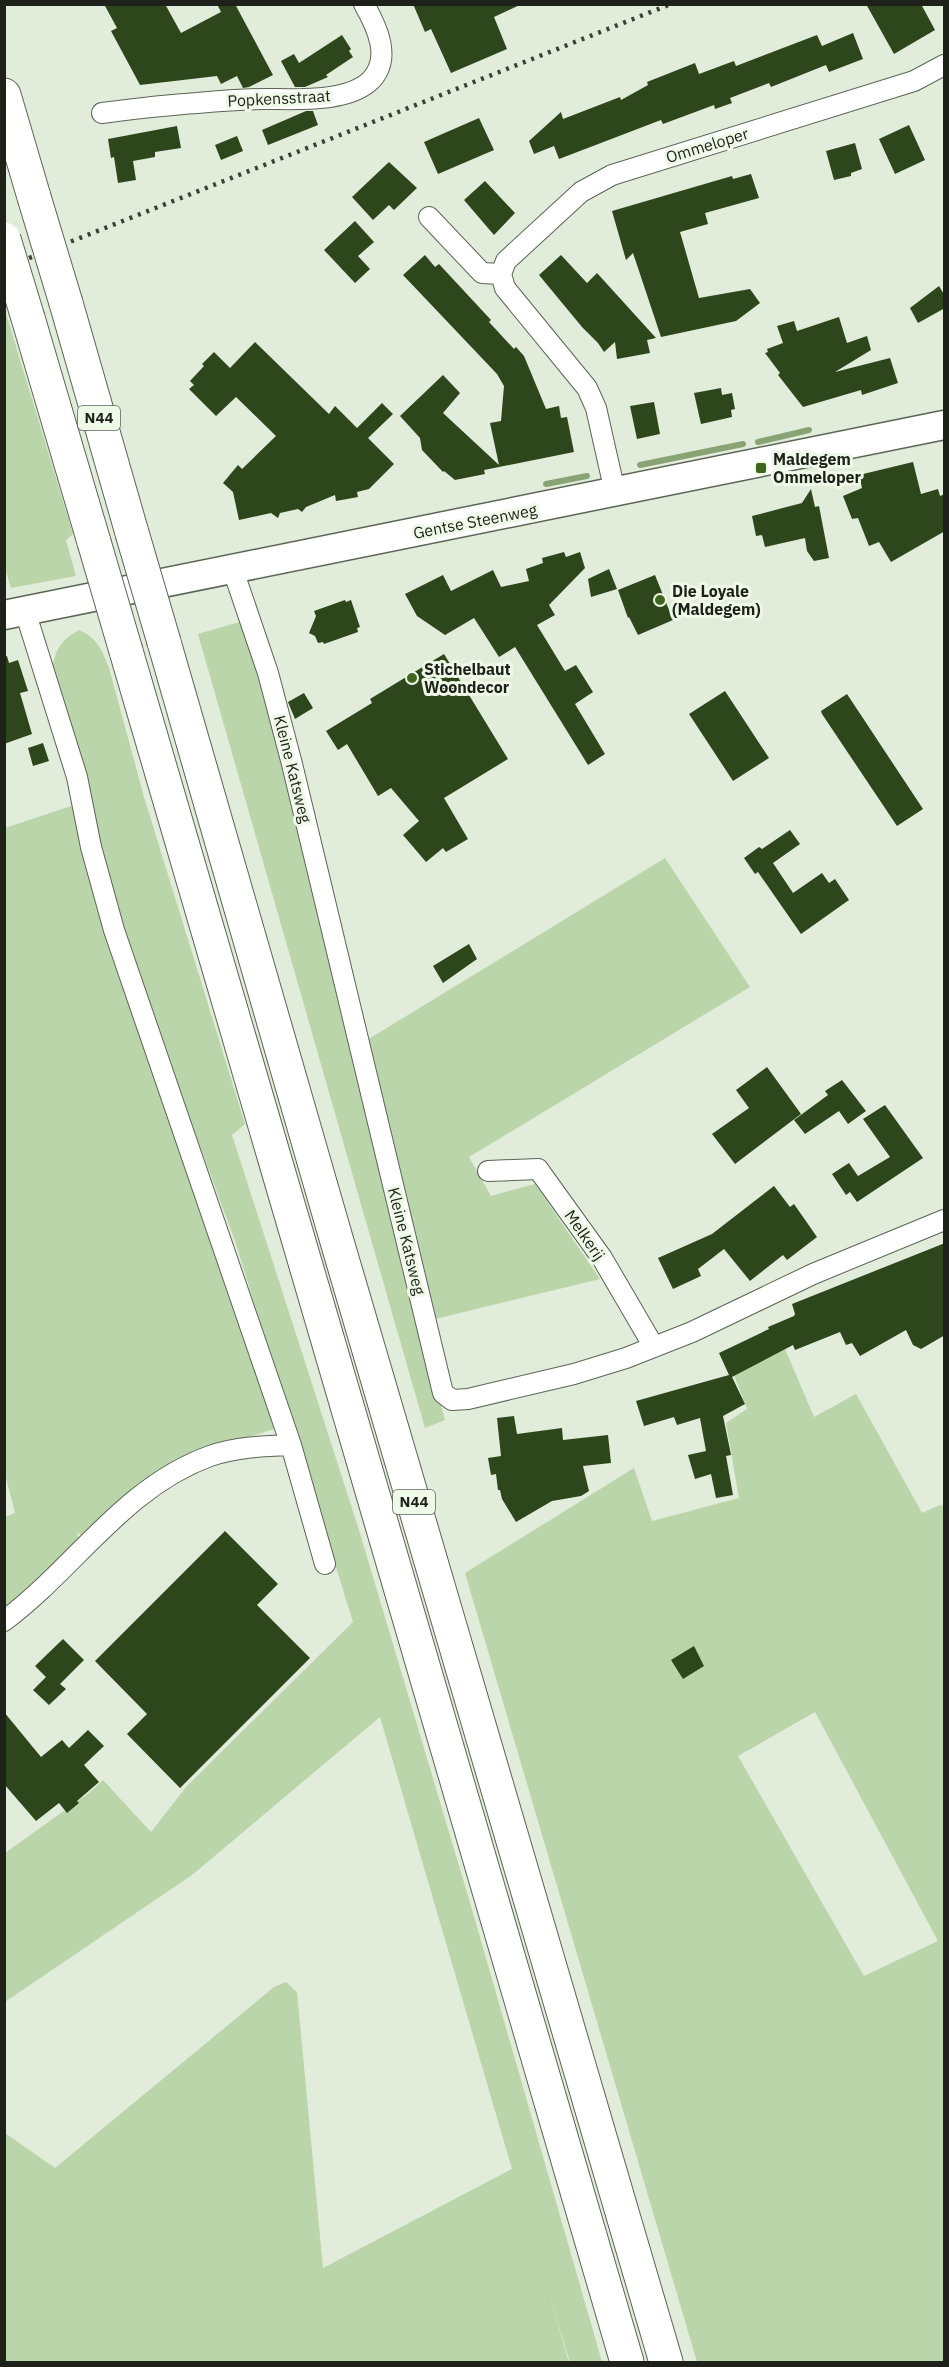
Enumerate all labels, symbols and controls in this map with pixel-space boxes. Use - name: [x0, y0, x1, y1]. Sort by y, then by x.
- street label: Popkensstraat: [227, 85, 331, 111]
- street label: Ommeloper: [663, 123, 751, 167]
- road number: N44: [78, 406, 120, 430]
- place label: Maldegem Ommeloper: [773, 449, 862, 487]
- marker: Maldegem Ommeloper: [754, 461, 768, 475]
- street label: Gentse Steenweg: [411, 499, 539, 543]
- place label: Die Loyale (Maldegem): [672, 581, 761, 619]
- marker: Die Loyale (Maldegem): [653, 593, 667, 607]
- place label: Stichelbaut Woondecor: [424, 659, 511, 697]
- marker: Stichelbaut Woondecor: [405, 671, 419, 685]
- street label: Kleine Katsweg: [270, 713, 316, 825]
- street label: Kleine Katsweg: [384, 1185, 430, 1297]
- street label: Melkerij: [560, 1206, 610, 1264]
- road number: N44: [393, 1490, 435, 1514]

